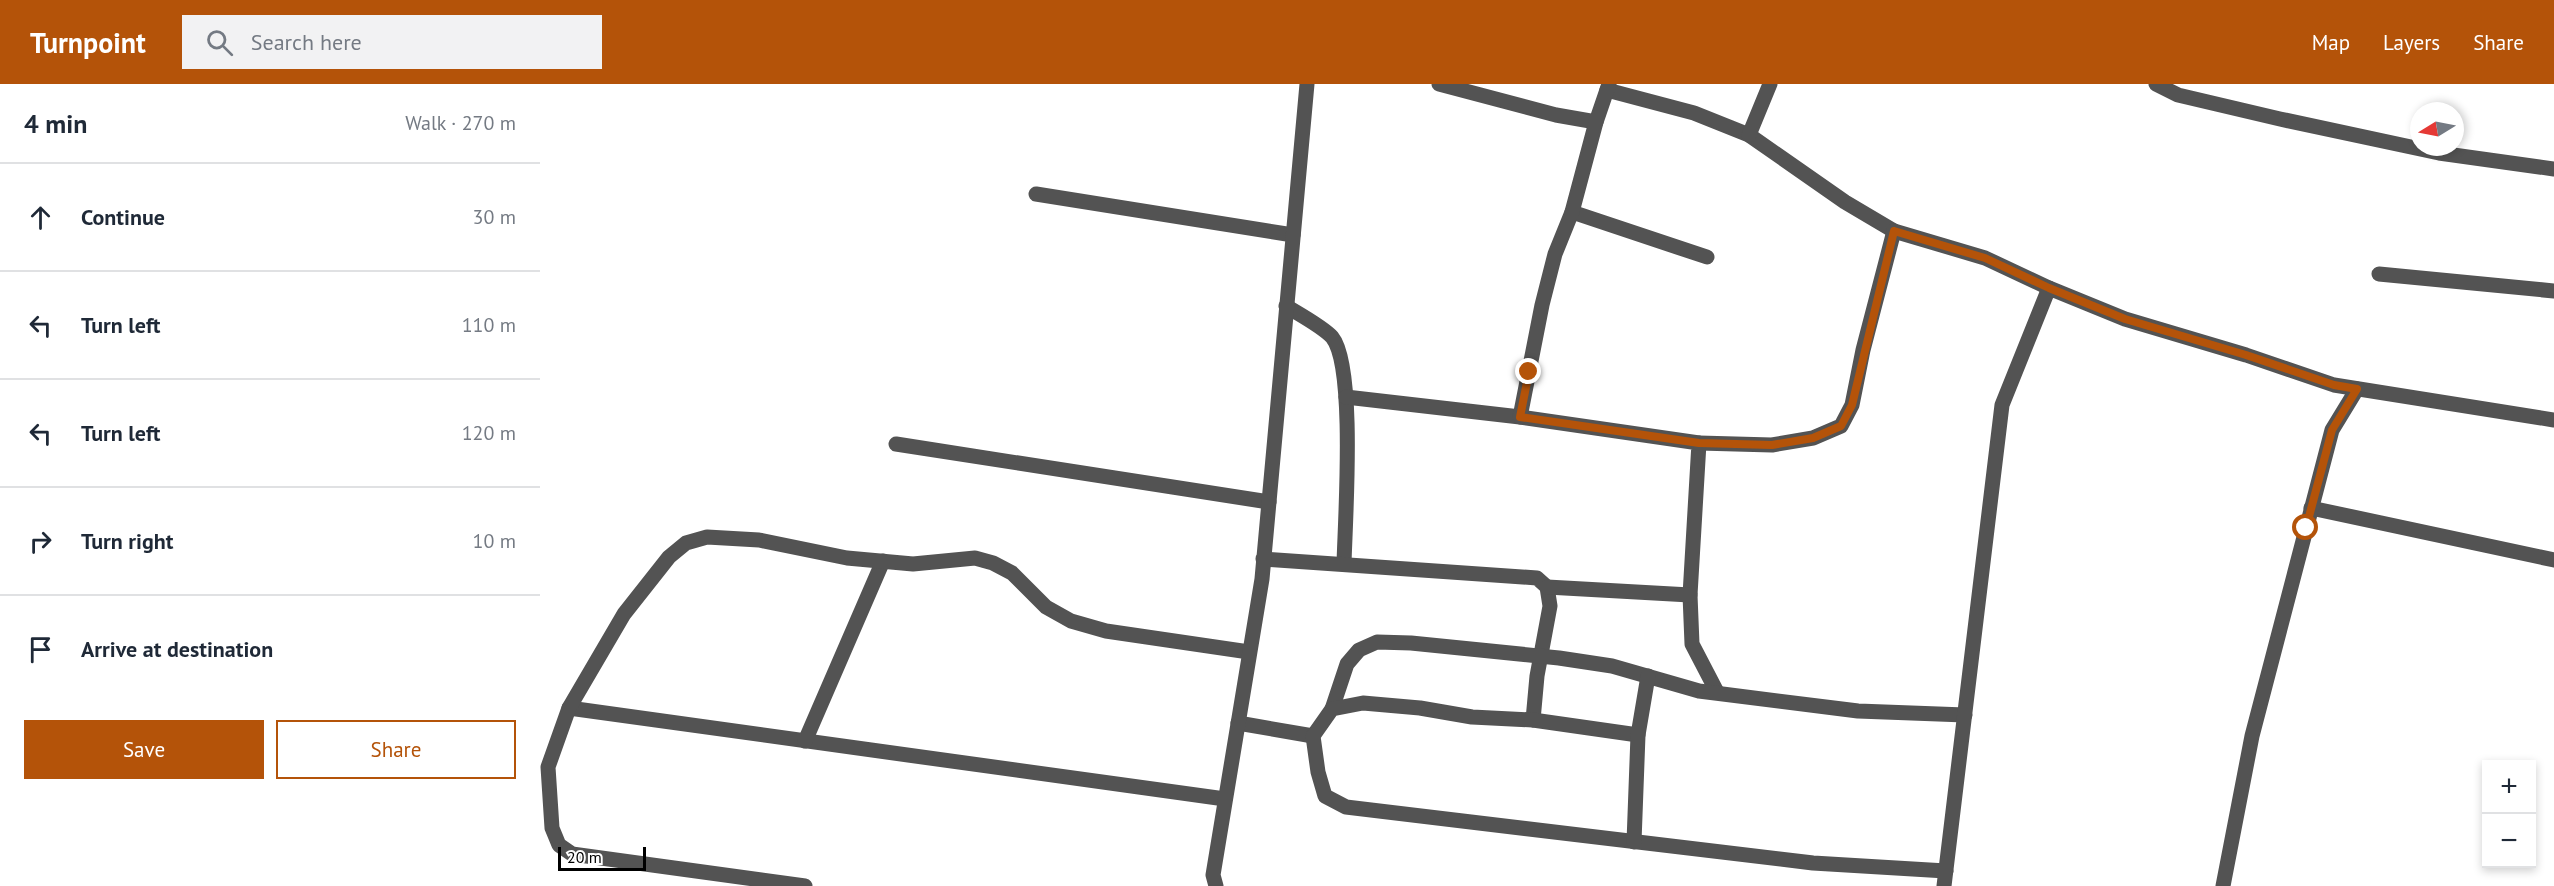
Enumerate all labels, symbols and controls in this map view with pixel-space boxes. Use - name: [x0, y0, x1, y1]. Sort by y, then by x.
- search box: [182, 15, 602, 69]
- text: Turnpoint: [30, 24, 146, 61]
- icon: search: [203, 26, 236, 59]
- text: Search here: [251, 28, 362, 56]
- text: Map: [2312, 29, 2350, 56]
- text: Layers: [2383, 29, 2440, 56]
- text: Share: [2473, 29, 2524, 56]
- north arrow: [2410, 102, 2464, 156]
- text: 4 min: [24, 107, 87, 140]
- text: Walk · 270 m: [405, 110, 516, 136]
- icon: ahead: [24, 201, 57, 234]
- text: Continue: [81, 203, 165, 231]
- text: 30 m: [473, 204, 516, 230]
- icon: left: [24, 309, 57, 342]
- text: Turn left: [81, 311, 161, 339]
- text: 110 m: [462, 312, 516, 338]
- route end: [1515, 358, 1541, 384]
- icon: left: [24, 417, 57, 450]
- text: Turn left: [81, 419, 161, 447]
- text: 120 m: [462, 420, 516, 446]
- route start: [2292, 514, 2318, 540]
- icon: right: [24, 525, 57, 558]
- text: Turn right: [81, 527, 173, 555]
- text: 10 m: [473, 528, 516, 554]
- icon: arrive: [24, 633, 57, 666]
- text: Arrive at destination: [81, 635, 273, 663]
- button: Save: [24, 720, 264, 779]
- button: Share: [276, 720, 516, 779]
- map controls: [2482, 760, 2536, 868]
- button: +: [2482, 760, 2536, 814]
- button: −: [2482, 814, 2536, 868]
- scale bar: [558, 844, 646, 872]
- text: 20 m: [567, 847, 602, 867]

